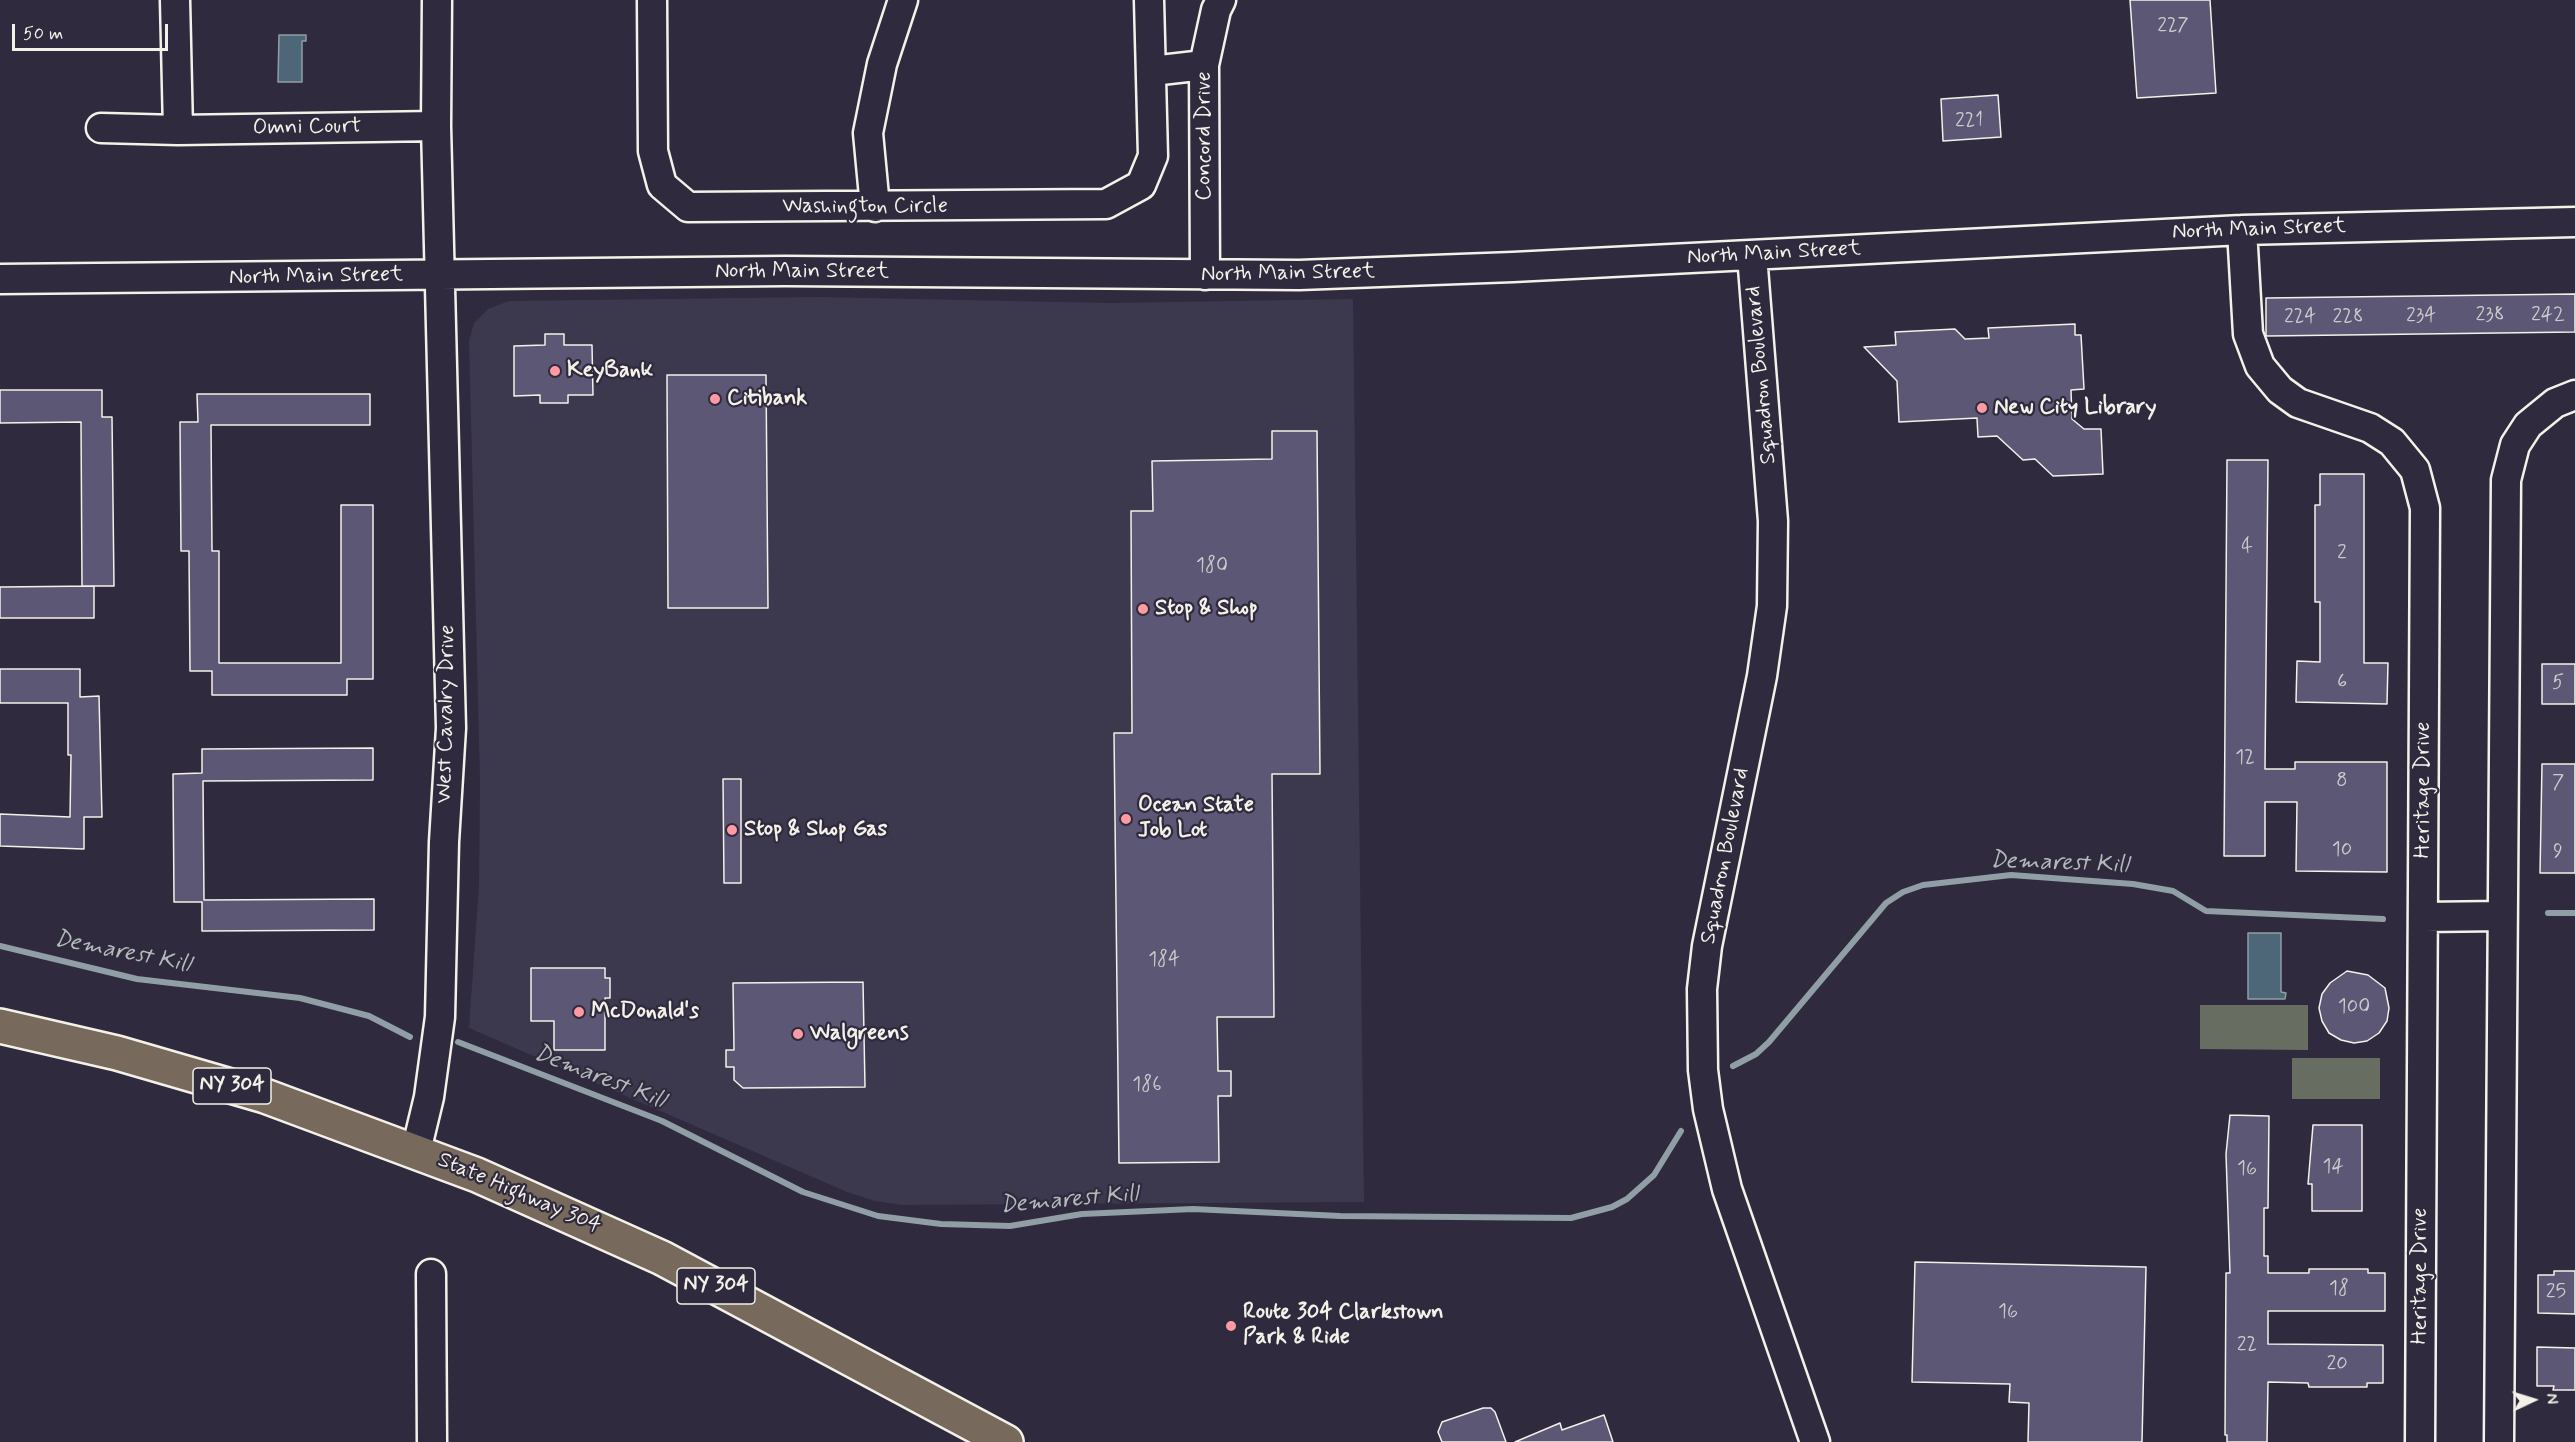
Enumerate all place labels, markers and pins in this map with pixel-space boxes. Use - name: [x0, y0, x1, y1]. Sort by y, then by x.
- place label: KeyBank: [567, 358, 653, 384]
- marker: KeyBank: [548, 364, 562, 378]
- place label: Citibank: [727, 386, 807, 412]
- marker: Citibank: [708, 392, 722, 406]
- place label: New City Library: [1994, 395, 2157, 421]
- marker: New City Library: [1975, 401, 1989, 415]
- place label: Stop & Shop: [1155, 596, 1258, 622]
- marker: Stop & Shop: [1136, 602, 1150, 616]
- place label: Ocean State Job Lot: [1138, 793, 1254, 844]
- marker: Ocean State Job Lot: [1119, 812, 1133, 826]
- place label: Stop & Shop Gas: [744, 817, 887, 843]
- marker: Stop & Shop Gas: [725, 823, 739, 837]
- place label: McDonald's: [591, 999, 699, 1025]
- marker: McDonald's: [572, 1005, 586, 1019]
- place label: Walgreens: [810, 1021, 909, 1047]
- marker: Walgreens: [791, 1027, 805, 1041]
- place label: Route 304 Clarkstown Park & Ride: [1243, 1300, 1444, 1352]
- marker: Route 304 Clarkstown Park & Ride: [1224, 1319, 1238, 1333]

